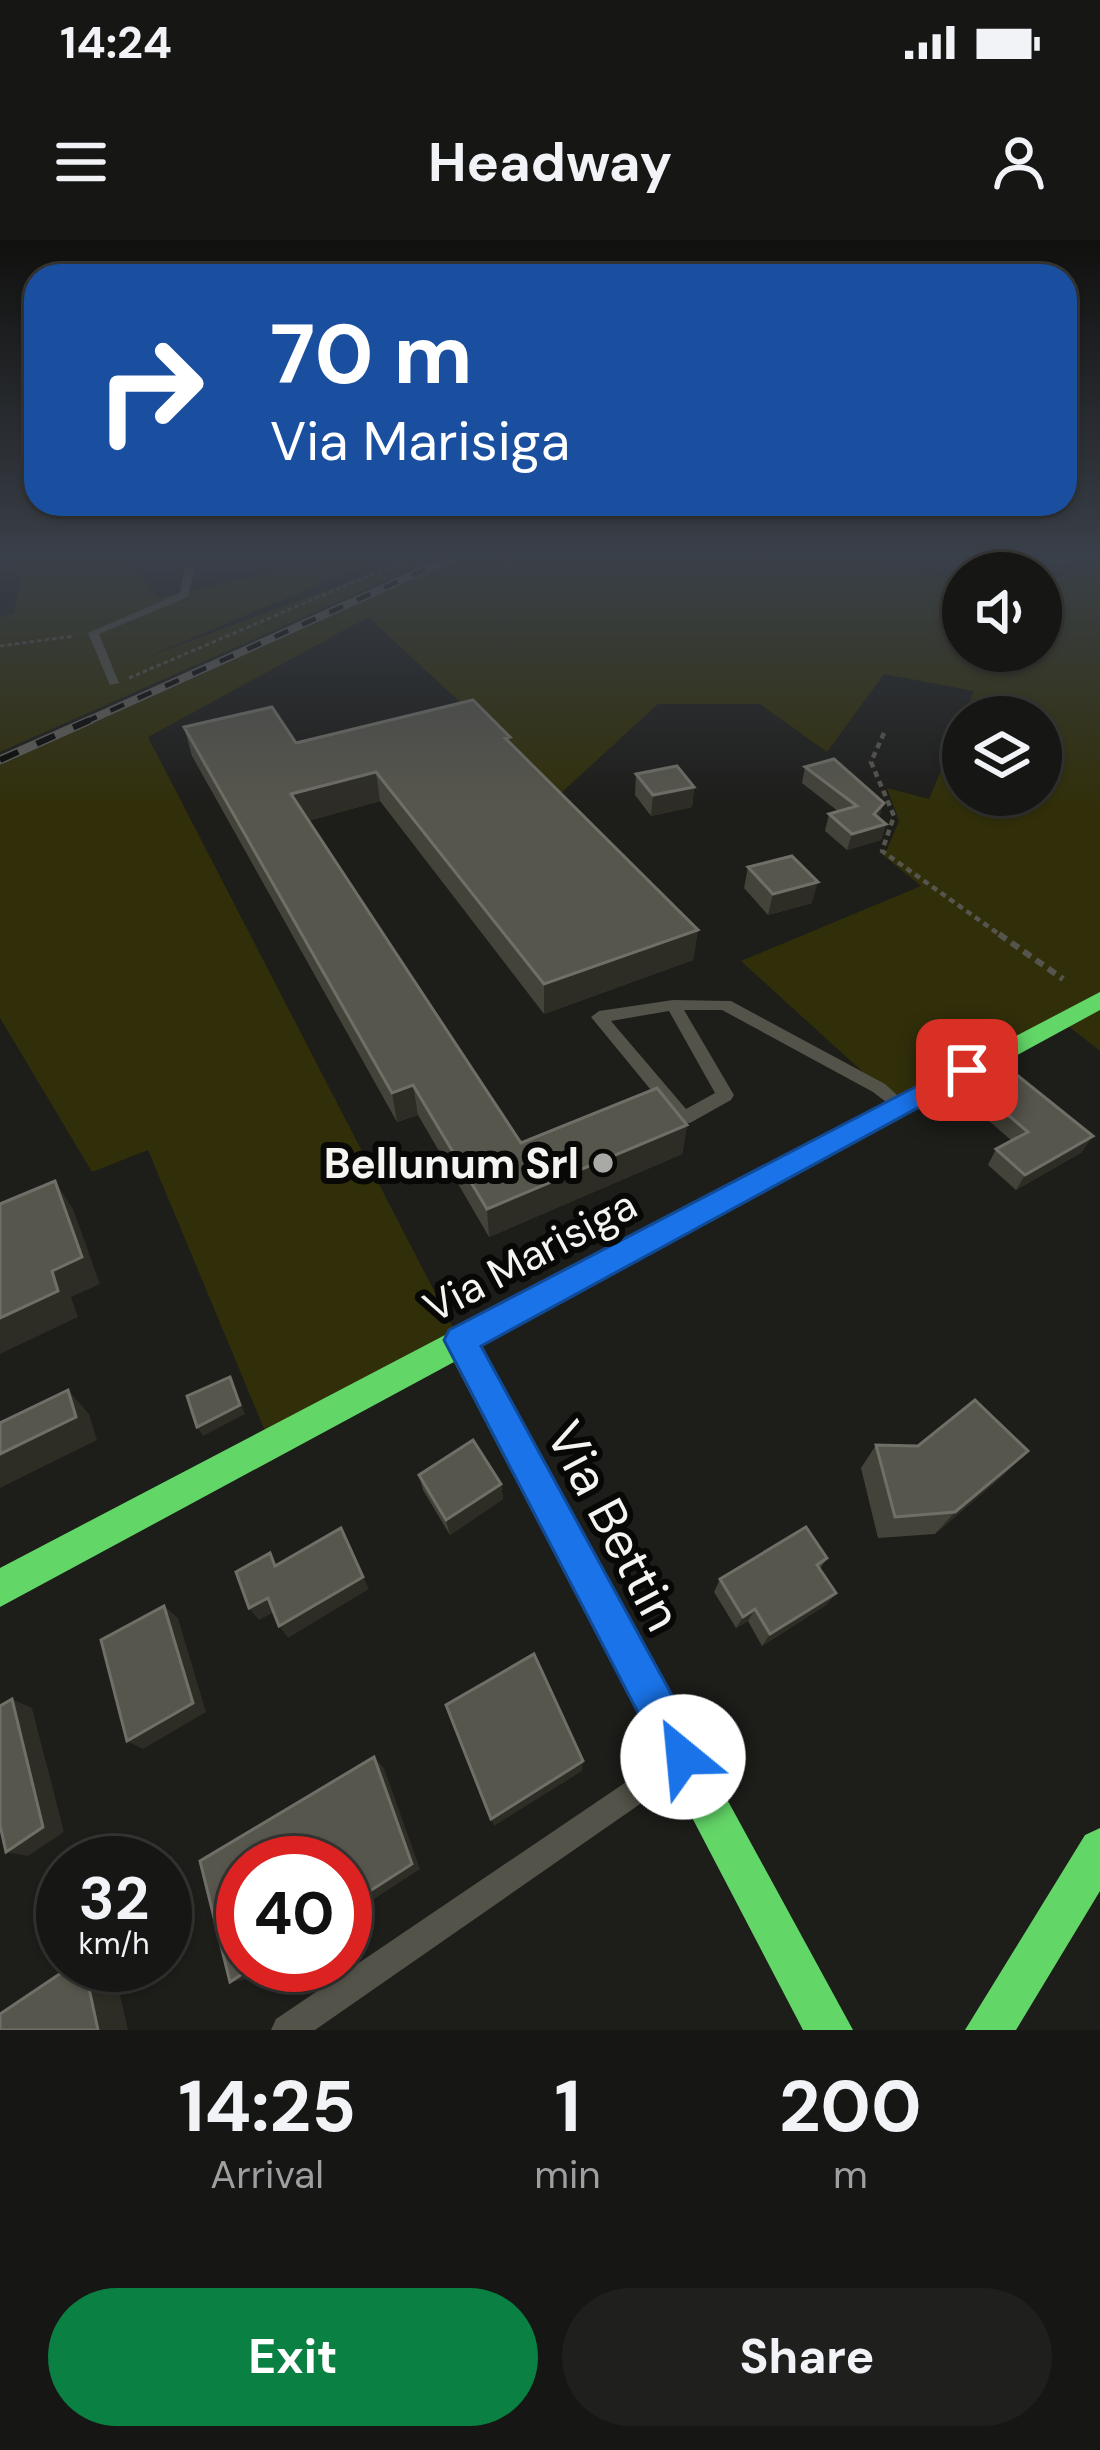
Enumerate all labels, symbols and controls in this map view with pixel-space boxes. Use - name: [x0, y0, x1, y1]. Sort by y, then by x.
- text: 14:24: [60, 13, 172, 72]
- text: Headway: [428, 127, 672, 198]
- icon: menu: [48, 129, 114, 195]
- icon: person: [986, 129, 1052, 195]
- text: 70 m: [270, 300, 473, 409]
- icon: right: [72, 312, 228, 468]
- text: Via Marisiga: [270, 406, 570, 477]
- map controls: [942, 552, 1062, 816]
- button: sound: [942, 552, 1062, 672]
- button: layers: [942, 696, 1062, 816]
- pin: [916, 1019, 1018, 1121]
- icon: arrive: [934, 1037, 1000, 1103]
- place label: Bellunum Srl: [324, 1136, 579, 1191]
- marker: Bellunum Srl: [590, 1150, 616, 1176]
- street label: Via Marisiga: [414, 1177, 646, 1335]
- street label: Via Bettin: [531, 1410, 697, 1642]
- position arrow: [620, 1694, 746, 1820]
- speed limit sign: 40: [216, 1836, 372, 1992]
- text: 32: [79, 1859, 149, 1938]
- text: km/h: [79, 1924, 149, 1963]
- text: 14:25: [178, 2060, 356, 2153]
- text: 1: [554, 2060, 581, 2153]
- text: 200: [779, 2060, 922, 2153]
- text: Arrival: [210, 2149, 324, 2200]
- text: min: [534, 2149, 601, 2200]
- text: m: [833, 2149, 868, 2200]
- button: Exit: [48, 2288, 538, 2426]
- button: Share: [562, 2288, 1052, 2426]

